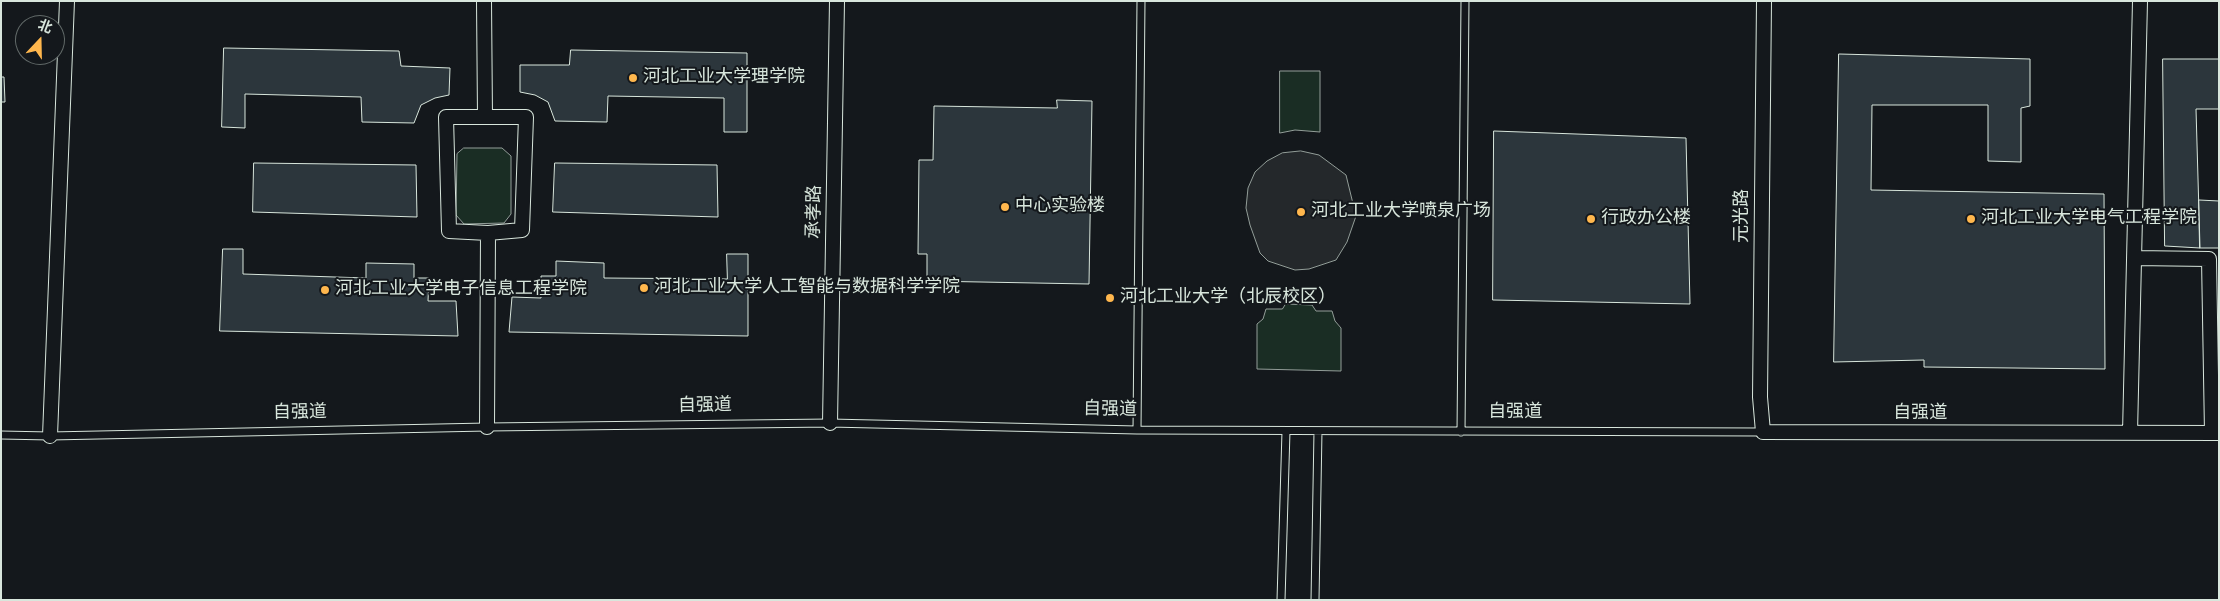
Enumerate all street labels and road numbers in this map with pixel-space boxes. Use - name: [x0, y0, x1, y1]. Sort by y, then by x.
- street label: 承孝路: [804, 185, 826, 239]
- street label: 元光路: [1732, 189, 1754, 243]
- street label: 自强道: [678, 395, 732, 417]
- street label: 自强道: [1083, 399, 1137, 421]
- street label: 自强道: [273, 402, 327, 424]
- street label: 自强道: [1488, 402, 1542, 424]
- street label: 自强道: [1893, 403, 1947, 425]

